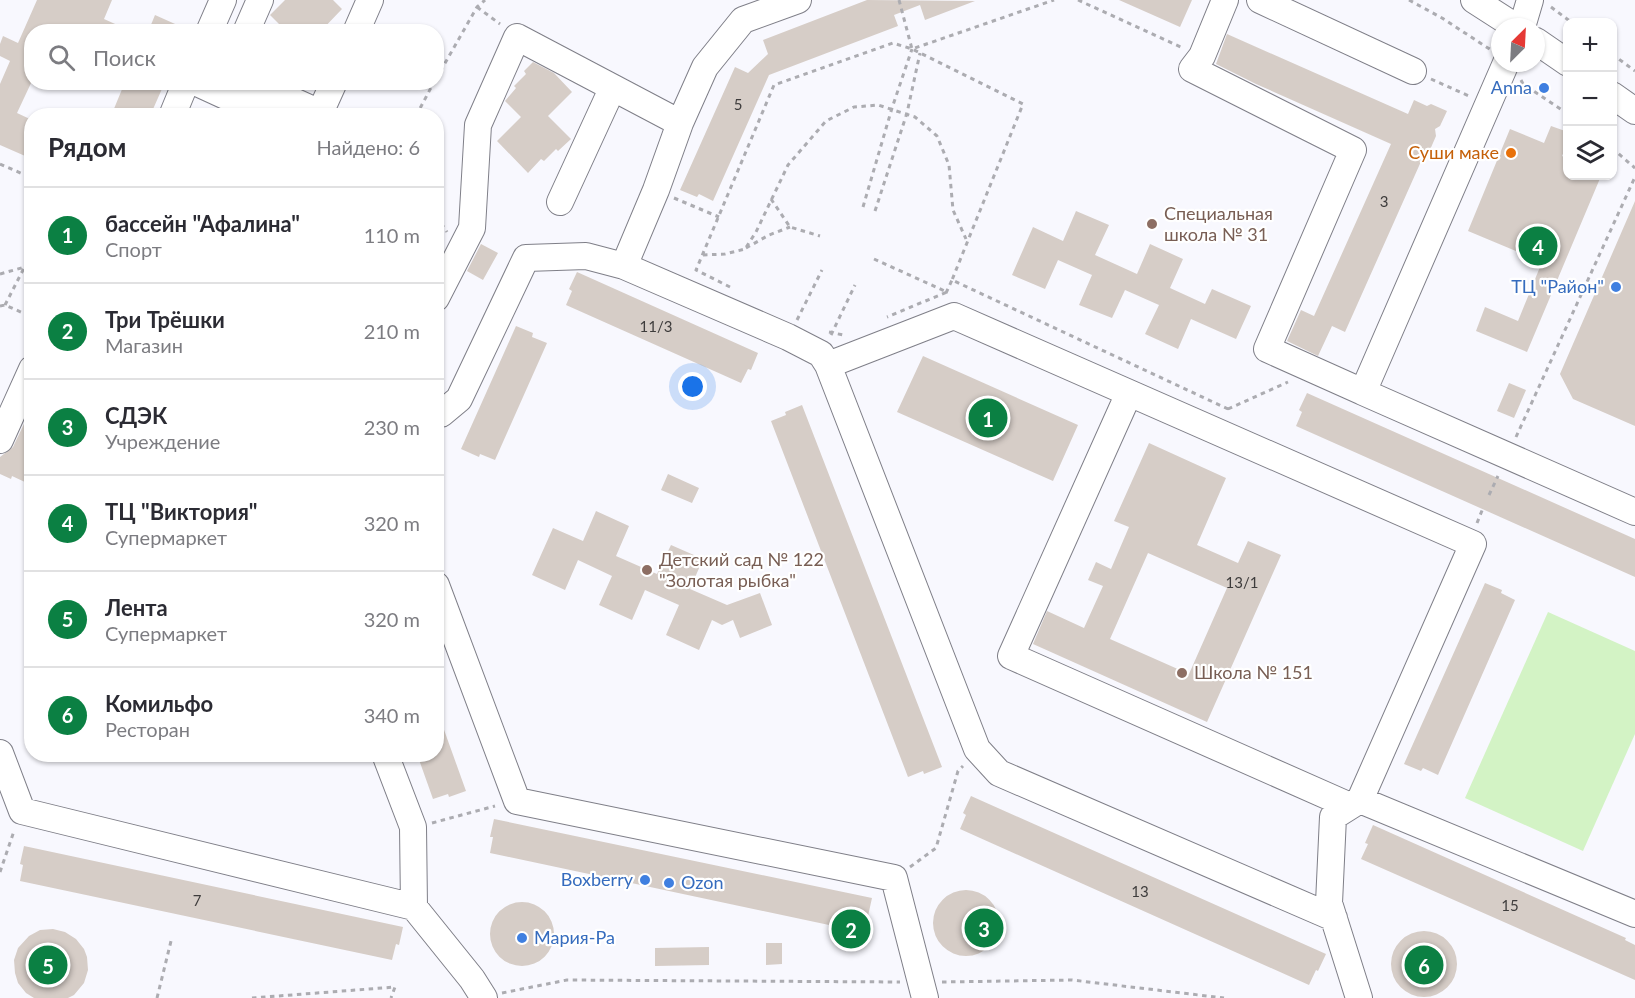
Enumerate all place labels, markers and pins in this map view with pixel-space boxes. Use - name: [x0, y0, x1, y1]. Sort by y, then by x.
- place label: Anna: [1491, 76, 1532, 98]
- marker: Anna: [1537, 81, 1551, 95]
- place label: Суши маке: [1408, 141, 1499, 163]
- marker: Суши маке: [1504, 146, 1518, 160]
- place label: Специальная школа № 31: [1164, 202, 1273, 245]
- marker: Специальная школа № 31: [1145, 217, 1159, 231]
- pin: 4: [1518, 224, 1558, 268]
- place label: ТЦ "Район": [1511, 275, 1604, 297]
- marker: ТЦ "Район": [1609, 280, 1623, 294]
- pin: 1: [968, 396, 1008, 440]
- place label: Детский сад № 122 "Золотая рыбка": [659, 548, 824, 591]
- marker: Детский сад № 122 "Золотая рыбка": [640, 563, 654, 577]
- place label: Школа № 151: [1194, 661, 1313, 683]
- marker: Школа № 151: [1175, 666, 1189, 680]
- place label: Boxberry: [561, 868, 634, 890]
- place label: Ozon: [681, 871, 723, 893]
- marker: Boxberry: [638, 873, 652, 887]
- marker: Ozon: [662, 876, 676, 890]
- pin: 2: [832, 906, 870, 952]
- pin: 3: [964, 906, 1004, 950]
- place label: Мария-Ра: [534, 926, 615, 948]
- marker: Мария-Ра: [515, 931, 529, 945]
- pin: 5: [28, 942, 68, 988]
- pin: 6: [1404, 942, 1444, 988]

